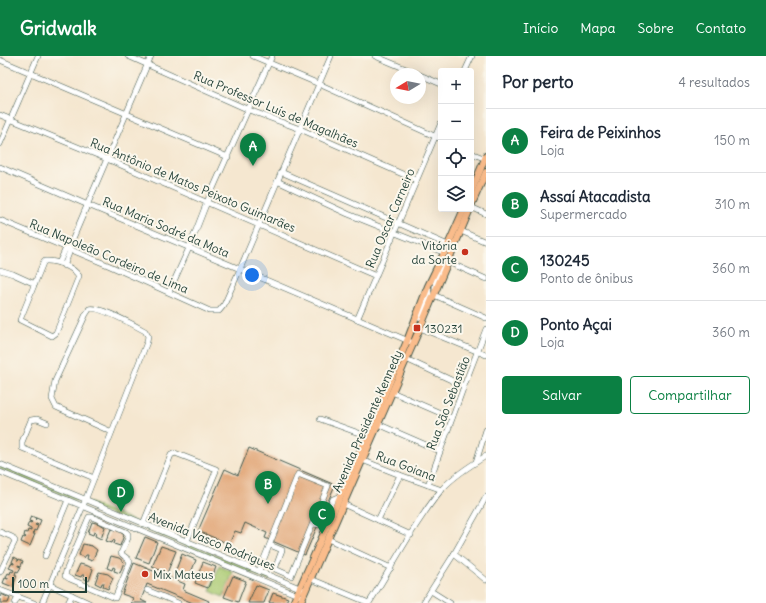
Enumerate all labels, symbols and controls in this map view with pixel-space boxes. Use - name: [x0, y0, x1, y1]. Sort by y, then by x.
- text: Gridwalk: [20, 16, 97, 40]
- text: Início: [523, 19, 558, 37]
- text: Mapa: [580, 19, 616, 37]
- text: Sobre: [638, 19, 674, 37]
- text: Contato: [696, 19, 746, 37]
- street label: Rua Professor Luís de Magalhães: [191, 67, 361, 151]
- north arrow: [390, 68, 426, 104]
- map controls: [438, 68, 474, 212]
- button: +: [438, 68, 474, 104]
- text: Por perto: [502, 71, 573, 93]
- text: 4 resultados: [678, 74, 750, 91]
- button: −: [438, 104, 474, 140]
- text: Feira de Peixinhos: [540, 123, 661, 142]
- text: A: [511, 132, 519, 149]
- text: 150 m: [714, 132, 750, 149]
- pin: A: [240, 133, 266, 166]
- street label: Rua Antônio de Matos Peixoto Guimarães: [88, 135, 298, 235]
- button: locate: [438, 140, 474, 176]
- text: Loja: [540, 142, 565, 159]
- street label: Rua Oscar Carneiro: [362, 166, 418, 270]
- button: layers: [438, 176, 474, 212]
- text: Assaí Atacadista: [540, 187, 650, 206]
- street label: Rua Maria Sodré da Mota: [100, 193, 232, 261]
- text: B: [511, 196, 519, 213]
- text: 310 m: [715, 196, 750, 213]
- text: Supermercado: [540, 206, 627, 223]
- street label: Rua Napoleão Cordeiro de Lima: [27, 216, 191, 296]
- place label: Vitória da Sorte: [412, 238, 457, 267]
- marker: Vitória da Sorte: [460, 247, 470, 257]
- text: 130245: [540, 251, 590, 270]
- text: C: [511, 260, 519, 277]
- text: 360 m: [712, 260, 750, 277]
- your location: [242, 265, 262, 285]
- text: Ponto de ônibus: [540, 270, 633, 287]
- text: Ponto Açai: [540, 315, 612, 334]
- place label: 130231: [425, 321, 463, 336]
- marker: 130231: [412, 323, 422, 333]
- text: D: [510, 324, 520, 341]
- text: 360 m: [712, 324, 750, 341]
- text: Loja: [540, 334, 565, 351]
- street label: Avenida Presidente Kennedy: [329, 348, 405, 494]
- street label: Rua São Sebastião: [423, 354, 473, 452]
- button: Salvar: [502, 376, 622, 414]
- button: Compartilhar: [630, 376, 750, 414]
- street label: Rua Goiana: [374, 448, 438, 484]
- pin: B: [255, 471, 281, 504]
- pin: D: [108, 479, 134, 512]
- pin: C: [309, 501, 335, 534]
- street label: Avenida Vasco Rodrigues: [146, 509, 278, 573]
- place label: Mix Mateus: [153, 567, 213, 582]
- marker: Mix Mateus: [140, 569, 150, 579]
- scale bar: [12, 575, 87, 594]
- text: 100 m: [18, 577, 49, 591]

